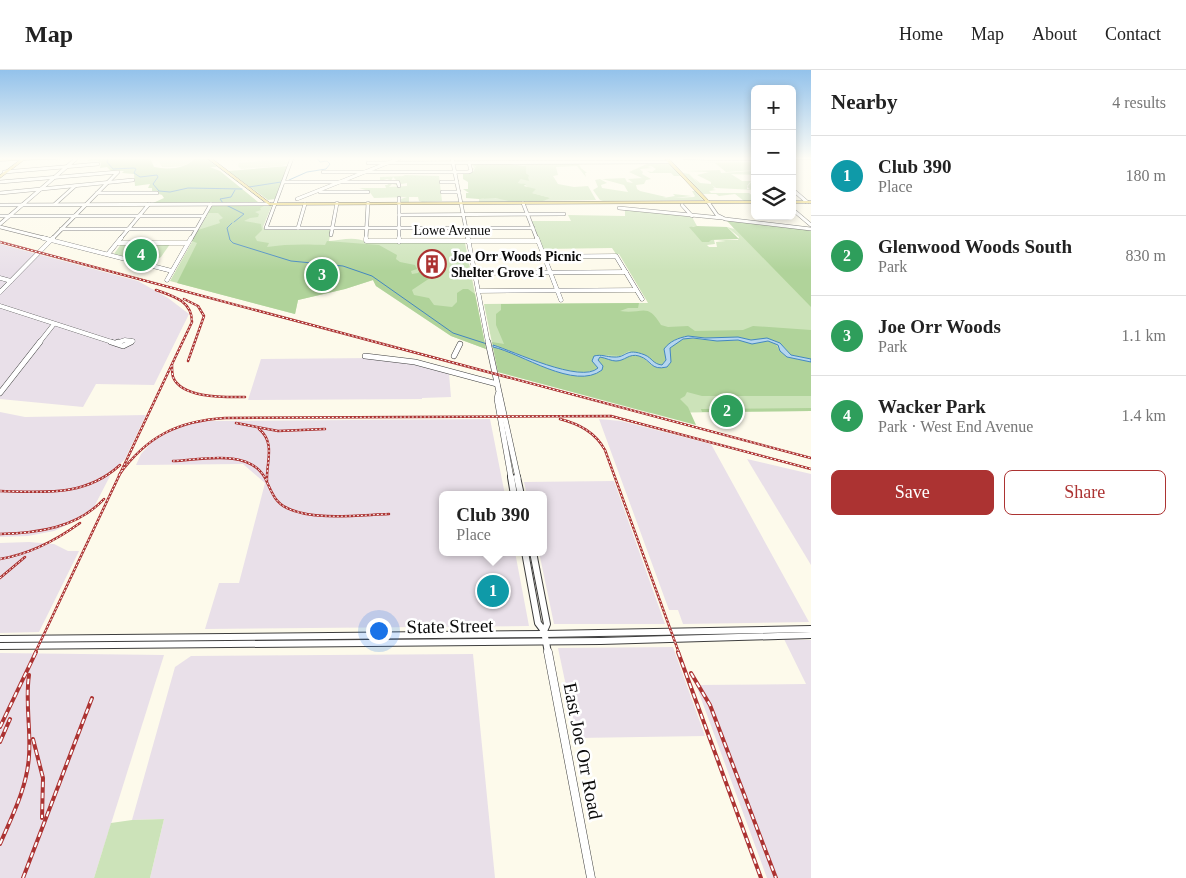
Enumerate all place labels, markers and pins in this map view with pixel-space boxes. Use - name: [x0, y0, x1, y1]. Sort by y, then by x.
- pin: 4: [125, 236, 157, 274]
- building icon: Joe Orr Woods Picnic Shelter Grove 1: [417, 249, 447, 279]
- place label: Joe Orr Woods Picnic Shelter Grove 1: [451, 249, 582, 280]
- pin: 3: [306, 256, 338, 294]
- pin: 2: [711, 392, 743, 430]
- pin: 1: [477, 572, 509, 610]

